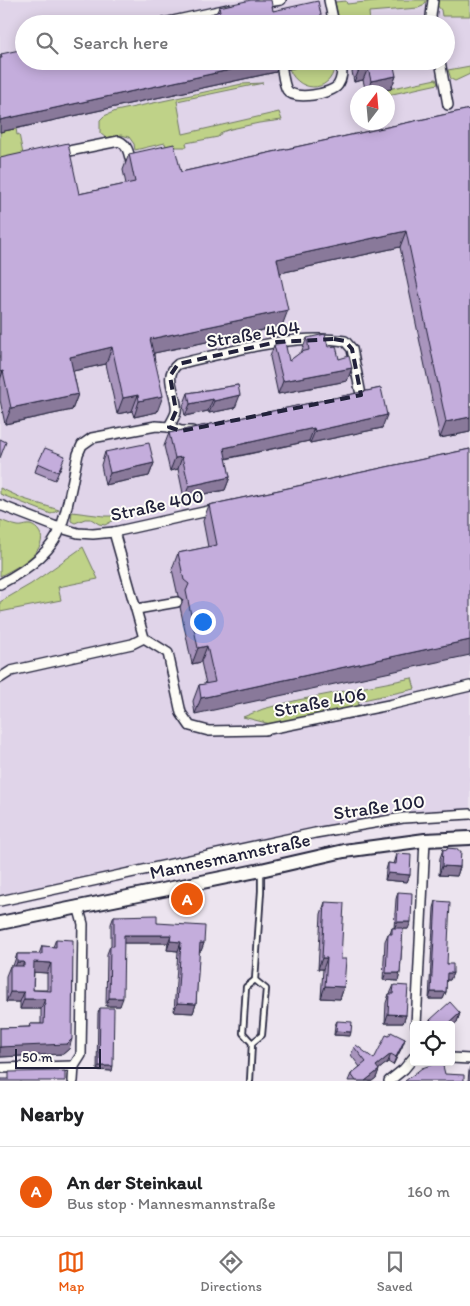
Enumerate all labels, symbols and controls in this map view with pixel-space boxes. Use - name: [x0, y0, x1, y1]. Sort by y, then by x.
- search box: [15, 15, 455, 70]
- icon: search: [33, 29, 61, 57]
- text: Search here: [73, 31, 168, 54]
- north arrow: [350, 85, 395, 130]
- street label: Straße 404: [205, 315, 301, 353]
- street label: Straße 400: [108, 484, 206, 526]
- your location: [190, 609, 216, 635]
- street label: Straße 406: [272, 682, 368, 722]
- street label: Straße 100: [332, 789, 426, 825]
- street label: Mannesmannstraße: [148, 828, 312, 884]
- pin: A: [171, 880, 203, 918]
- map controls: [410, 1021, 455, 1066]
- button: locate: [410, 1021, 455, 1066]
- scale bar: [15, 1046, 101, 1069]
- text: 50 m: [22, 1049, 53, 1066]
- text: Nearby: [20, 1101, 84, 1126]
- text: An der Steinkaul: [67, 1171, 203, 1194]
- text: A: [31, 1182, 41, 1201]
- text: 160 m: [407, 1182, 450, 1201]
- text: Bus stop · Mannesmannstraße: [67, 1194, 276, 1213]
- tab: Map: [57, 1248, 85, 1295]
- tab: Directions: [200, 1248, 262, 1295]
- tab: Saved: [377, 1248, 413, 1295]

